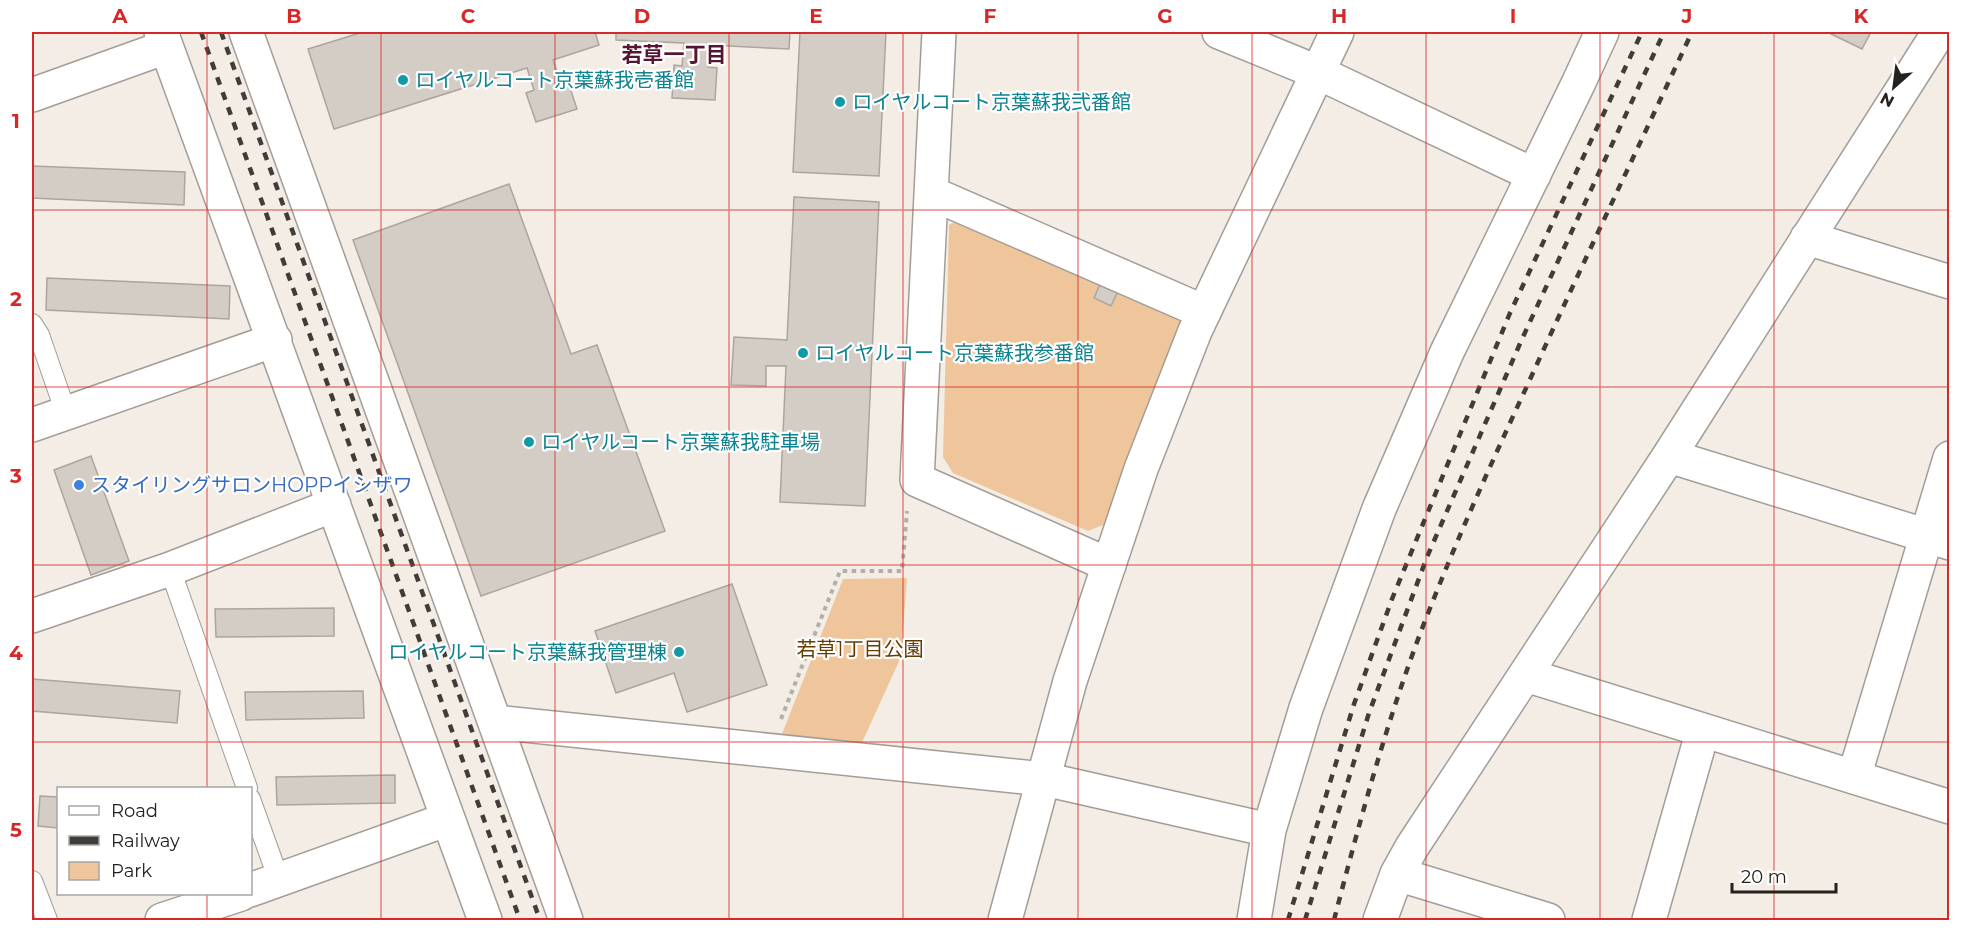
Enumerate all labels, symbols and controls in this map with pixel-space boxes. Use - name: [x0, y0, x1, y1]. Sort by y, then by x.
- text: A: [111, 4, 128, 28]
- text: B: [286, 4, 302, 28]
- text: C: [461, 4, 476, 28]
- text: D: [634, 4, 650, 28]
- text: E: [809, 4, 823, 28]
- text: F: [984, 4, 997, 28]
- text: G: [1157, 4, 1173, 28]
- text: H: [1331, 4, 1347, 28]
- text: I: [1510, 4, 1516, 28]
- text: J: [1681, 4, 1692, 28]
- text: K: [1854, 4, 1870, 28]
- district label: 若草一丁目: [622, 42, 727, 67]
- north arrow: [1864, 57, 1924, 117]
- place label: ロイヤルコート京葉蘇我壱番館: [415, 68, 694, 92]
- marker: ロイヤルコート京葉蘇我壱番館: [396, 73, 410, 87]
- text: N: [1877, 88, 1897, 111]
- place label: ロイヤルコート京葉蘇我弐番館: [852, 90, 1131, 114]
- marker: ロイヤルコート京葉蘇我弐番館: [833, 95, 847, 109]
- text: 1: [12, 109, 20, 133]
- text: 2: [10, 287, 22, 311]
- place label: ロイヤルコート京葉蘇我参番館: [815, 341, 1094, 365]
- marker: ロイヤルコート京葉蘇我参番館: [796, 346, 810, 360]
- place label: ロイヤルコート京葉蘇我駐車場: [541, 430, 820, 454]
- marker: ロイヤルコート京葉蘇我駐車場: [522, 435, 536, 449]
- text: 3: [9, 464, 22, 488]
- place label: スタイリングサロンHOPPイシザワ: [91, 473, 413, 497]
- marker: スタイリングサロンHOPPイシザワ: [72, 478, 86, 492]
- park label: 若草1丁目公園: [796, 637, 924, 661]
- place label: ロイヤルコート京葉蘇我管理棟: [388, 640, 667, 664]
- text: 4: [9, 641, 23, 665]
- marker: ロイヤルコート京葉蘇我管理棟: [672, 645, 686, 659]
- legend: [57, 787, 252, 895]
- text: Road: [111, 800, 158, 822]
- text: 5: [10, 818, 22, 842]
- text: Railway: [111, 830, 180, 852]
- scale bar: [1732, 856, 1836, 894]
- text: Park: [111, 860, 152, 882]
- text: 20 m: [1741, 866, 1787, 888]

